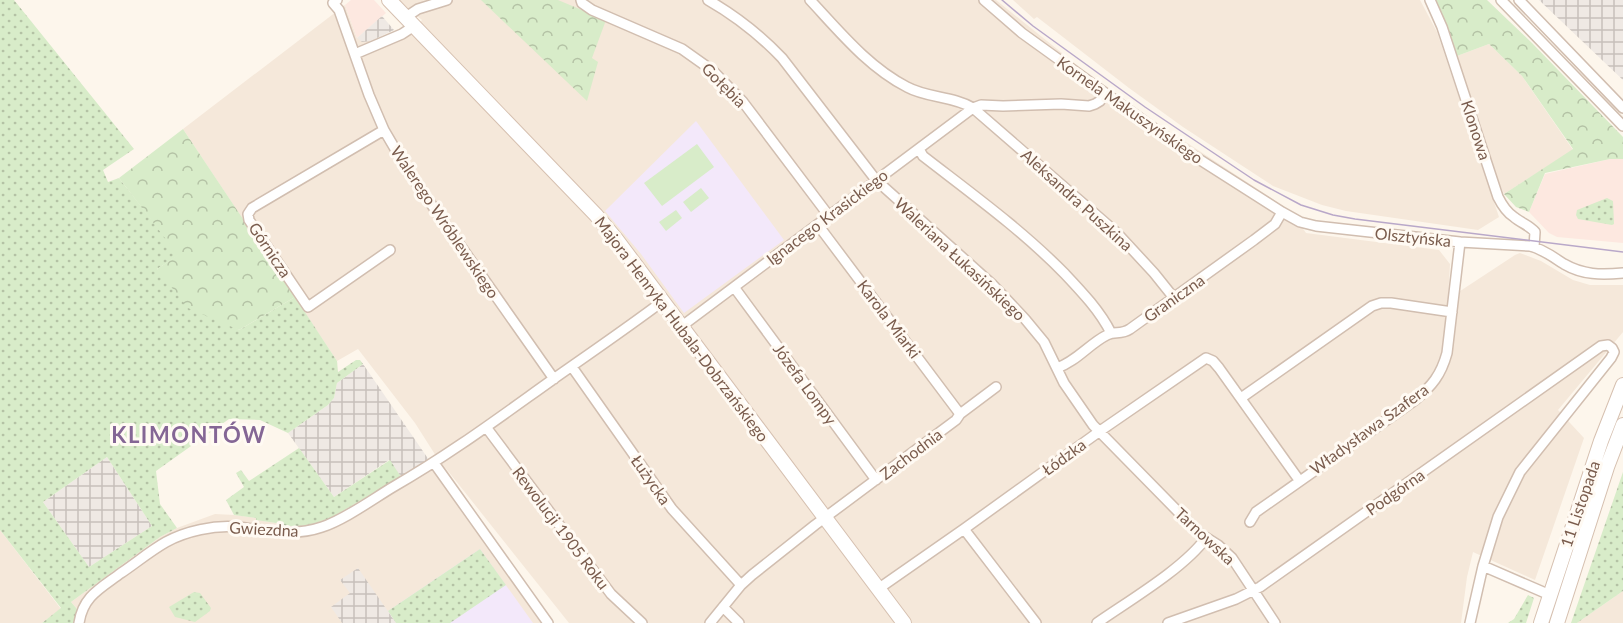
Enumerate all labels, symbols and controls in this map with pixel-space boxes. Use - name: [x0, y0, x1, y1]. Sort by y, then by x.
- street label: Kornela Makuszyńskiego: [1054, 52, 1207, 167]
- street label: Gołębia: [698, 59, 750, 111]
- street label: Klonowa: [1458, 98, 1495, 162]
- street label: Walerego Wróblewskiego: [387, 142, 504, 301]
- street label: Aleksandra Puszkina: [1018, 145, 1137, 255]
- street label: Ignacego Krasickiego: [762, 165, 891, 268]
- street label: Waleriana Łukasińskiego: [891, 193, 1030, 324]
- street label: Majora Henryka Hubala-Dobrzańskiego: [591, 212, 773, 445]
- street label: Górnicza: [245, 219, 296, 281]
- street label: Olsztyńska: [1374, 223, 1452, 250]
- street label: Graniczna: [1140, 270, 1208, 325]
- street label: Karola Miarki: [854, 276, 925, 362]
- street label: Józefa Lompy: [770, 340, 842, 428]
- street label: Władysława Szafera: [1306, 379, 1432, 478]
- district label: KLIMONTÓW: [111, 421, 267, 448]
- street label: Zachodnia: [876, 424, 946, 483]
- street label: Łódzka: [1038, 434, 1089, 479]
- street label: Łużycka: [628, 451, 675, 508]
- street label: 11 Listopada: [1556, 458, 1603, 550]
- street label: Rewolucji 1905 Roku: [509, 463, 614, 593]
- street label: Podgórna: [1362, 465, 1428, 519]
- street label: Tarnowska: [1172, 503, 1239, 568]
- street label: Gwiezdna: [229, 517, 299, 540]

